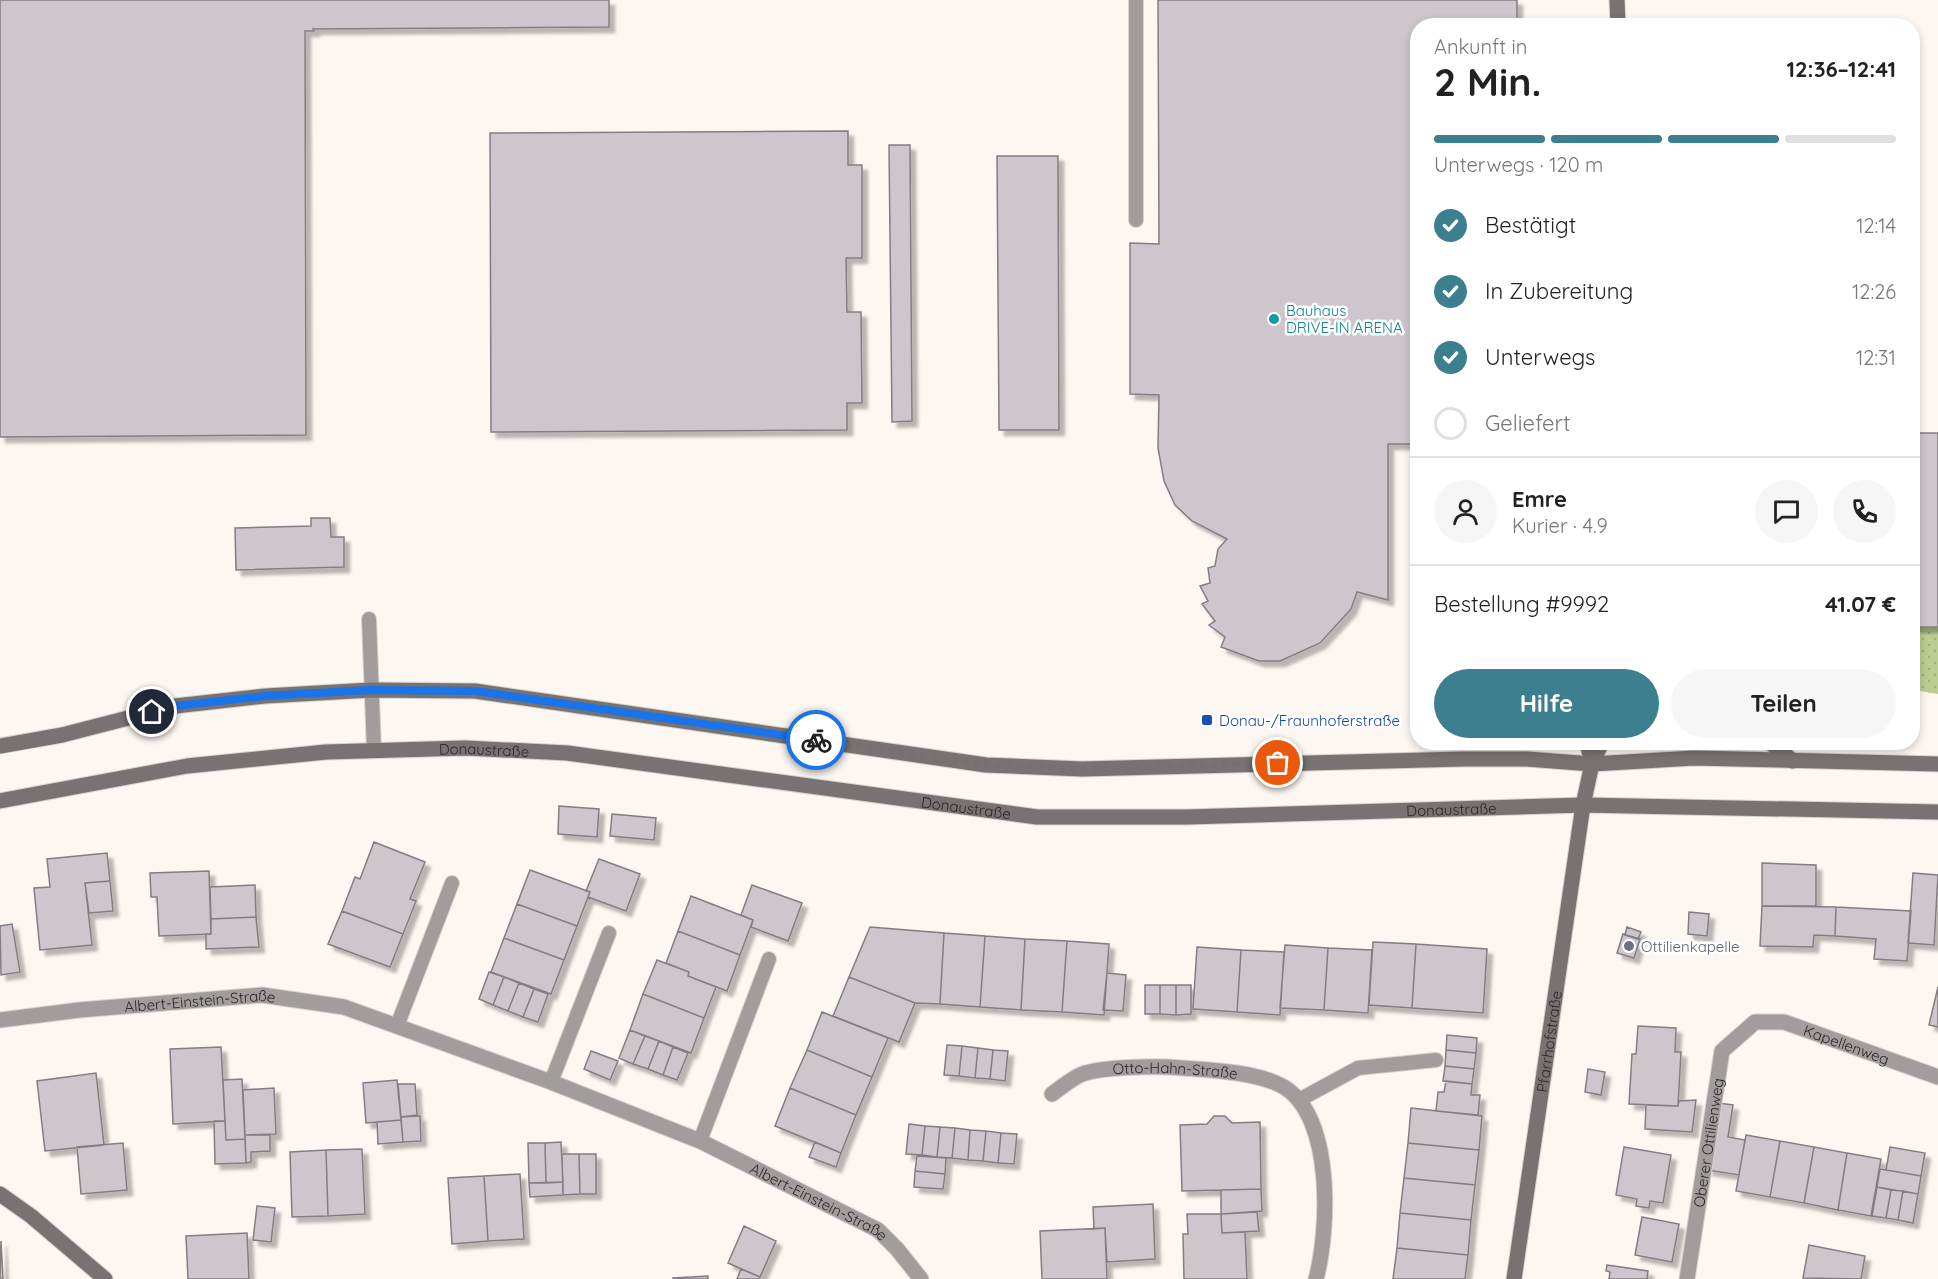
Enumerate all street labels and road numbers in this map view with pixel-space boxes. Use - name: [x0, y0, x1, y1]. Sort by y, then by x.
- street label: Donaustraße: [438, 738, 530, 761]
- street label: Donaustraße: [920, 792, 1012, 823]
- street label: Donaustraße: [1406, 798, 1497, 820]
- street label: Albert-Einstein-Straße: [123, 985, 277, 1016]
- street label: Pfarrhofstraße: [1532, 989, 1565, 1094]
- street label: Kapellenweg: [1801, 1020, 1892, 1068]
- street label: Otto-Hahn-Straße: [1112, 1057, 1239, 1083]
- street label: Oberer Ottilienweg: [1689, 1077, 1727, 1209]
- street label: Albert-Einstein-Straße: [747, 1158, 892, 1244]

